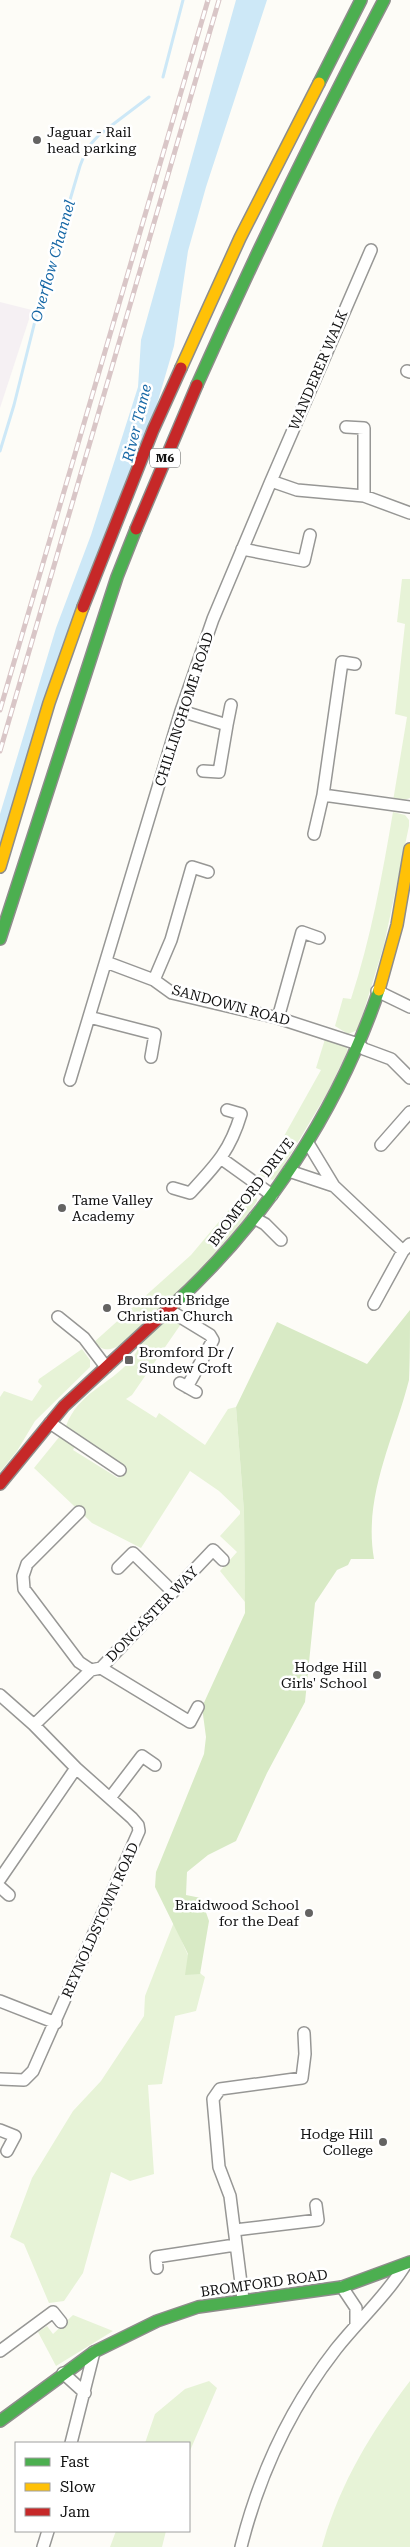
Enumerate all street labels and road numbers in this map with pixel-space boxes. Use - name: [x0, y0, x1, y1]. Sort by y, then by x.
- street label: WANDERER WALK: [285, 308, 351, 432]
- road number: M6: [150, 448, 180, 468]
- street label: CHILLINGHOME ROAD: [151, 630, 217, 788]
- street label: SANDOWN ROAD: [170, 982, 292, 1028]
- street label: BROMFORD DRIVE: [205, 1135, 297, 1249]
- street label: DONCASTER WAY: [103, 1563, 202, 1665]
- street label: REYNOLDSTOWN ROAD: [58, 1840, 142, 2000]
- street label: BROMFORD ROAD: [199, 2266, 329, 2300]

